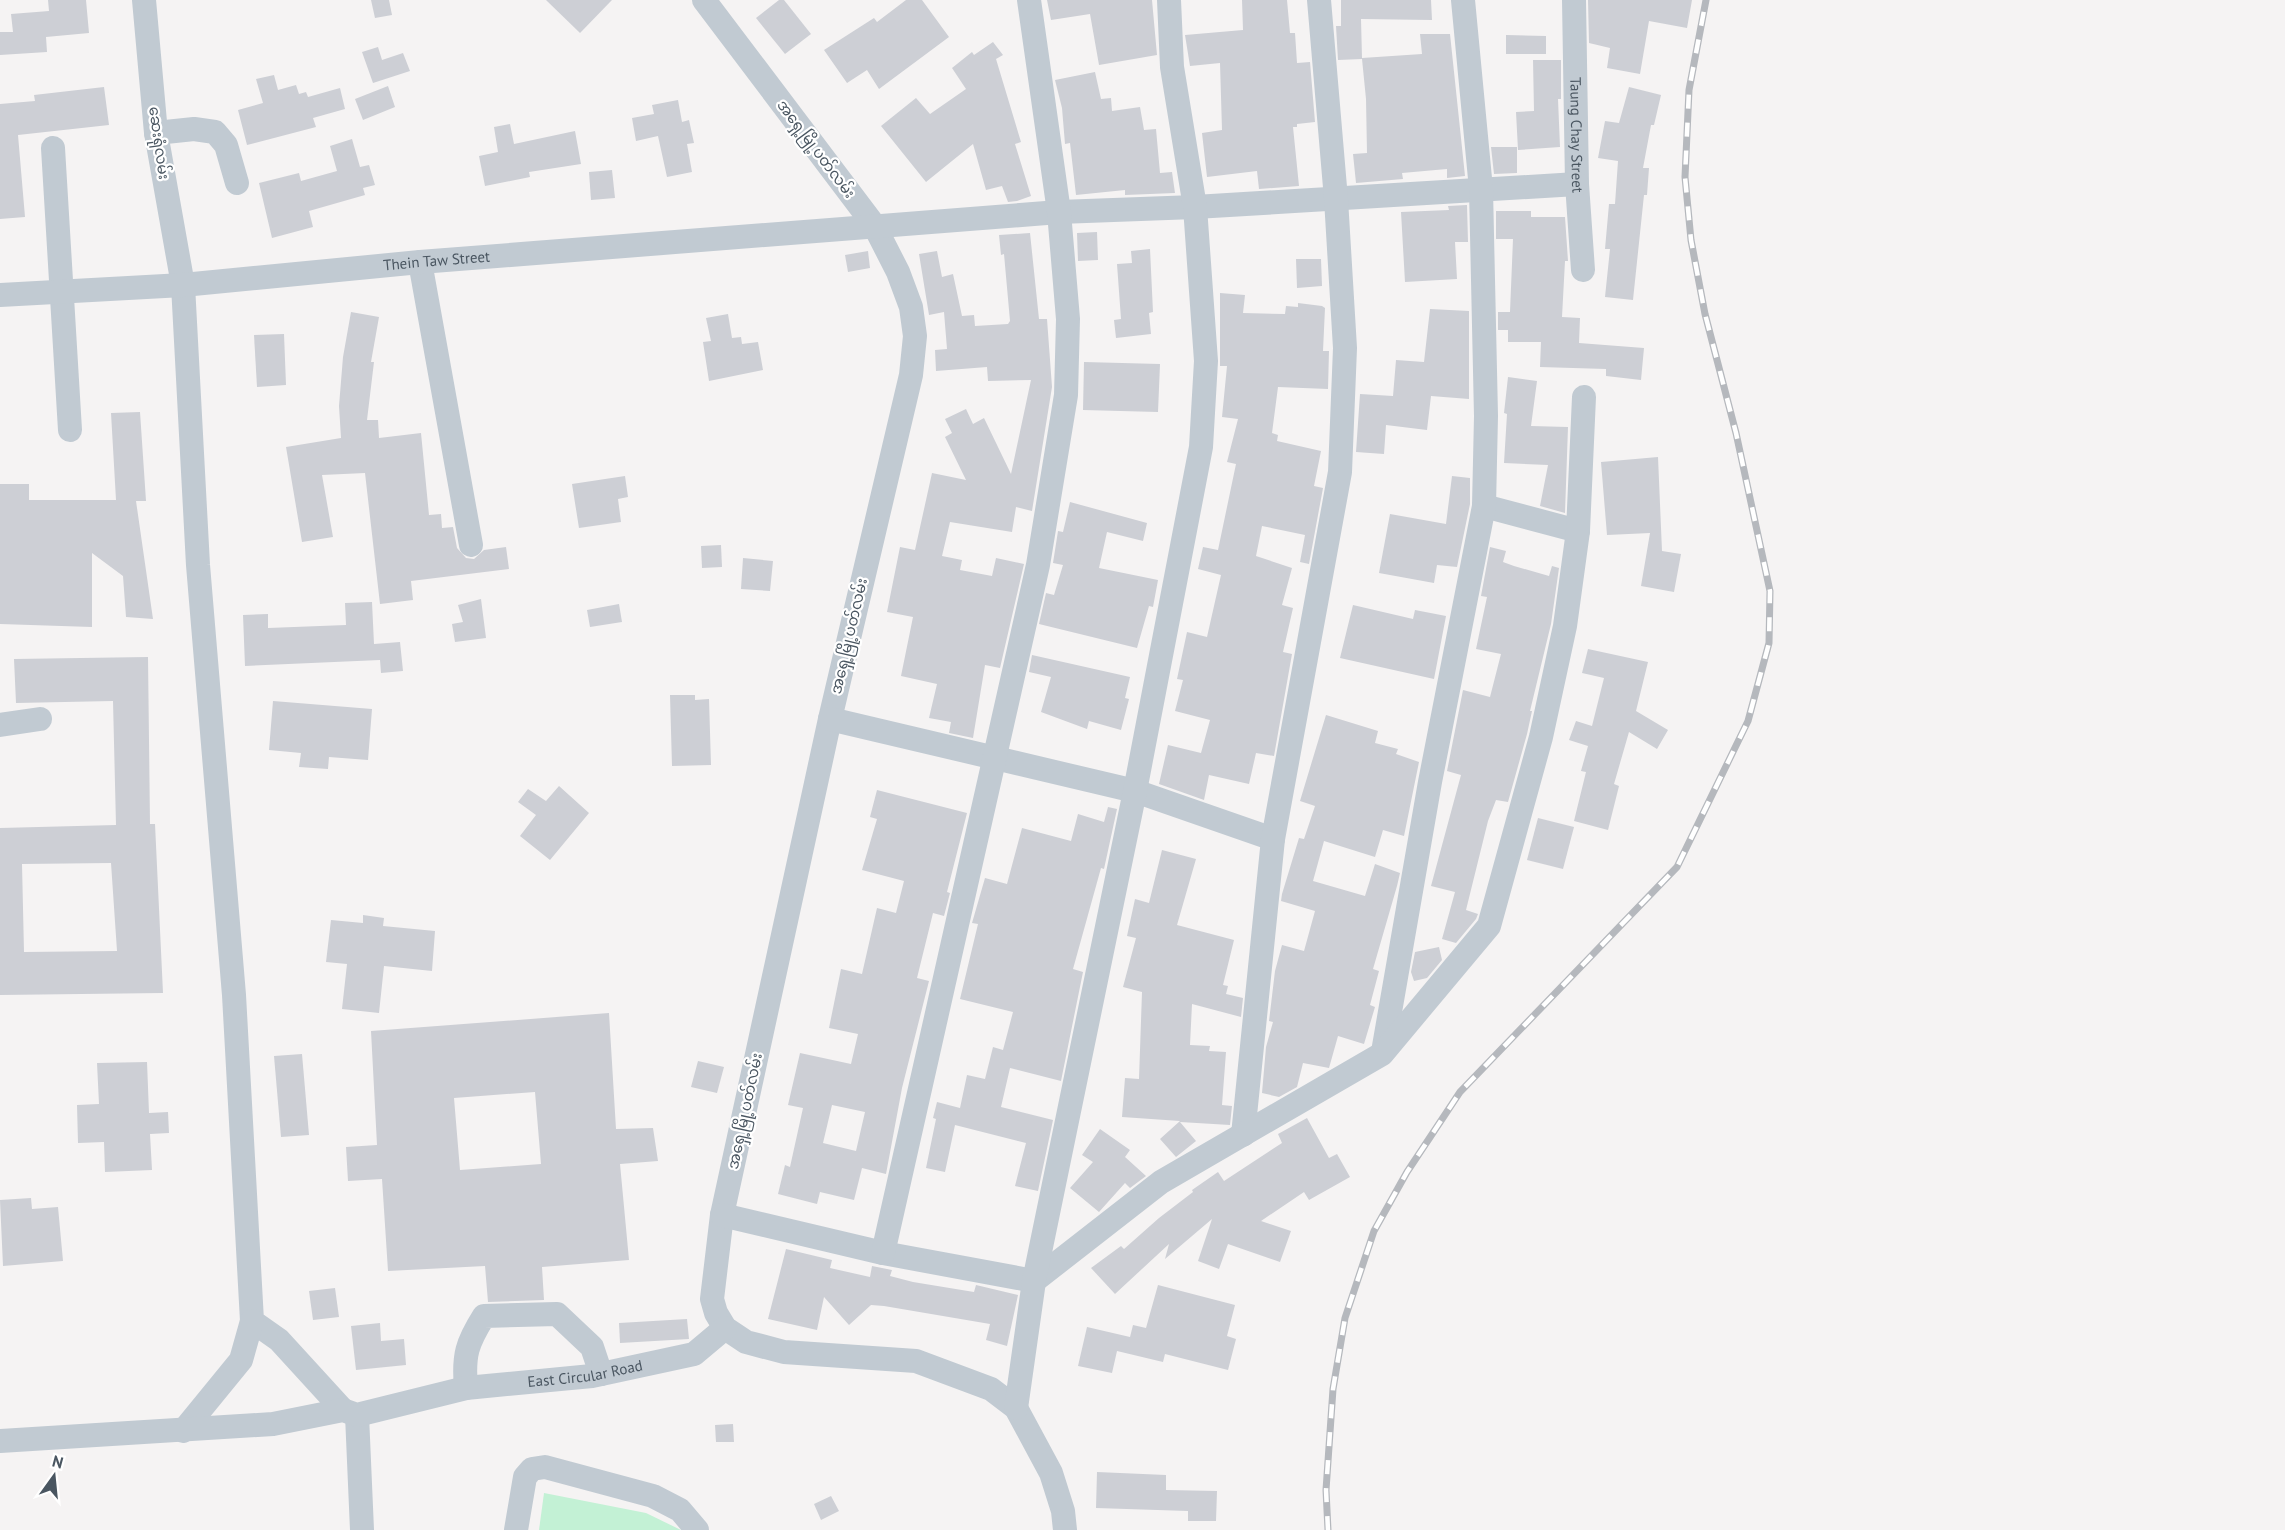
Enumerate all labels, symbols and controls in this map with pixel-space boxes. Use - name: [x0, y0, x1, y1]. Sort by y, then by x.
- street label: Taung Chay Street: [1566, 77, 1588, 193]
- street label: အရှေ့မြို့ပတ်လမ်း: [771, 96, 860, 203]
- street label: ဆေးရုံလမ်း: [142, 105, 174, 181]
- street label: Thein Taw Street: [382, 247, 491, 275]
- street label: အရှေ့မြို့ပတ်လမ်း: [826, 576, 874, 696]
- street label: အရှေ့မြို့ပတ်လမ်း: [723, 1051, 769, 1171]
- street label: East Circular Road: [527, 1355, 644, 1391]
- north arrow: [24, 1446, 84, 1506]
- text: N: [50, 1450, 66, 1473]

